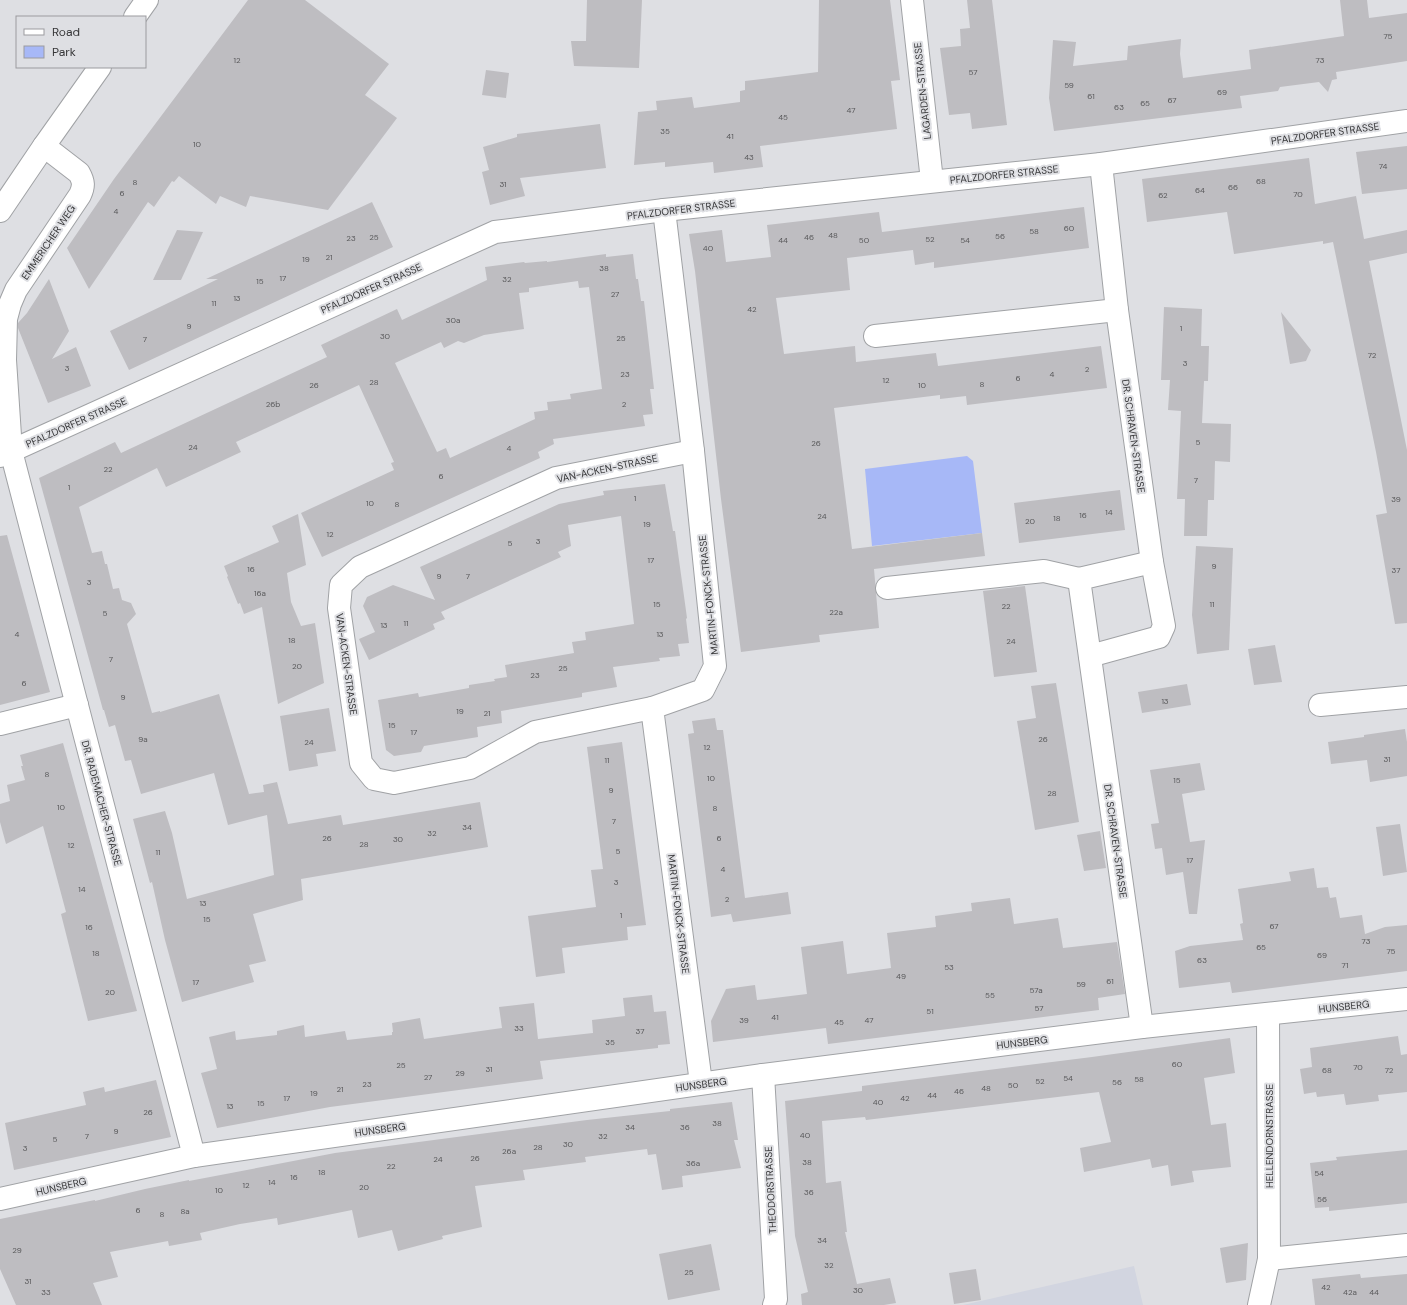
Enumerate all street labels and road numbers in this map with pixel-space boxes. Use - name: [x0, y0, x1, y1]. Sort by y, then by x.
- street label: LAGARDEN-STRASSE: [911, 41, 934, 140]
- street label: PFALZDORFER STRASSE: [1270, 119, 1380, 148]
- street label: PFALZDORFER STRASSE: [949, 162, 1059, 187]
- street label: PFALZDORFER STRASSE: [626, 196, 736, 223]
- street label: EMMERICHER WEG: [19, 202, 78, 282]
- street label: PFALZDORFER STRASSE: [319, 260, 424, 317]
- street label: DR. SCHRAVEN-STRASSE: [1119, 378, 1148, 494]
- street label: PFALZDORFER STRASSE: [24, 394, 129, 451]
- street label: VAN-ACKEN-STRASSE: [556, 451, 659, 486]
- street label: MARTIN-FONCK-STRASSE: [696, 534, 721, 655]
- street label: VAN-ACKEN-STRASSE: [333, 612, 360, 716]
- street label: DR. RADEMACHER-STRASSE: [79, 739, 125, 868]
- street label: DR. SCHRAVEN-STRASSE: [1101, 783, 1130, 899]
- street label: MARTIN-FONCK-STRASSE: [665, 854, 692, 975]
- street label: HUNSBERG: [1318, 997, 1370, 1016]
- street label: HUNSBERG: [996, 1033, 1048, 1052]
- street label: HUNSBERG: [675, 1074, 727, 1095]
- street label: HELLENDORNSTRASSE: [1263, 1084, 1276, 1188]
- street label: HUNSBERG: [354, 1119, 406, 1140]
- street label: THEODORSTRASSE: [762, 1146, 779, 1234]
- street label: HUNSBERG: [35, 1174, 88, 1199]

